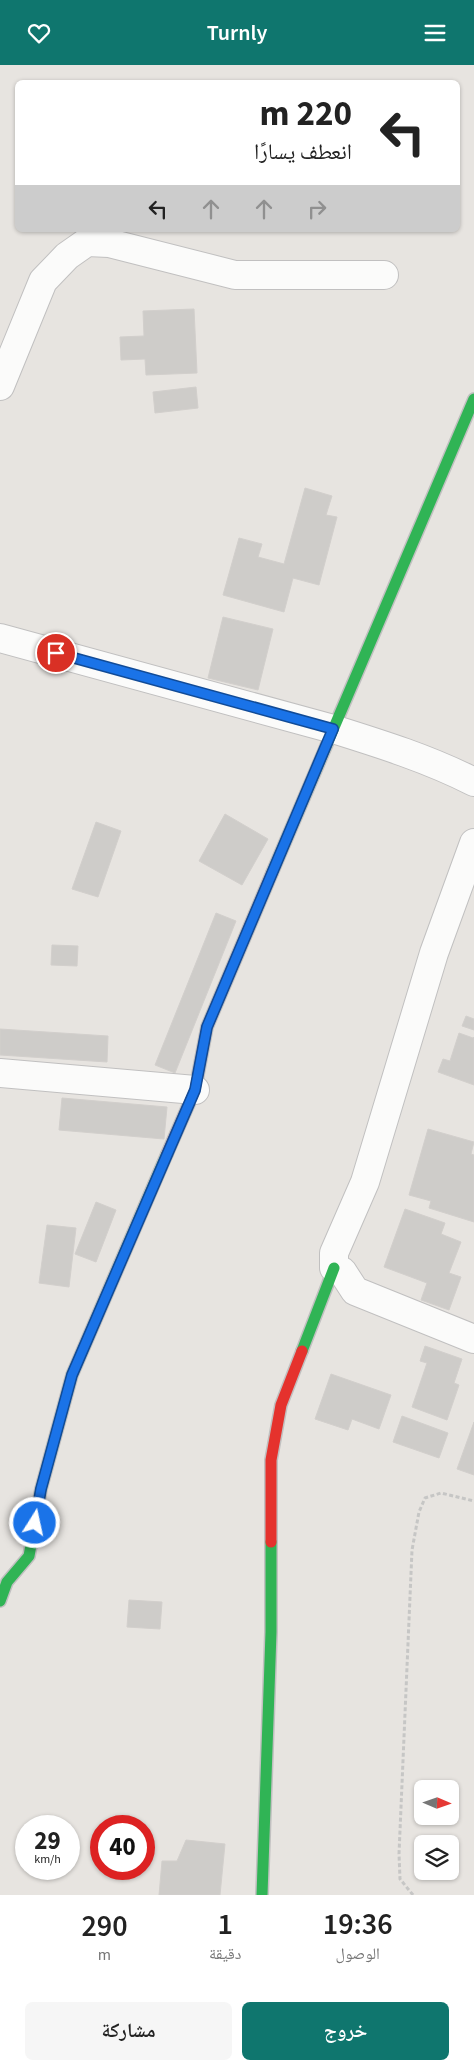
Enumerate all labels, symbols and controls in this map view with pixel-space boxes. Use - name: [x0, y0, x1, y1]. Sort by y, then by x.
- text: Turnly: [207, 17, 267, 49]
- icon: heart: [25, 19, 53, 47]
- icon: menu: [421, 19, 449, 47]
- text: 220 m: [260, 89, 352, 139]
- icon: left: [370, 100, 435, 165]
- text: انعطف يسارًا: [254, 136, 352, 168]
- icon: left: [144, 195, 172, 223]
- icon: ahead: [197, 195, 225, 223]
- icon: ahead: [250, 195, 278, 223]
- icon: right: [303, 195, 331, 223]
- pin: [35, 632, 77, 674]
- icon: arrive: [42, 639, 70, 667]
- position arrow: [8, 1496, 60, 1548]
- north arrow: [414, 1780, 459, 1825]
- map controls: [414, 1780, 459, 1880]
- speed limit sign: 40: [90, 1815, 155, 1880]
- text: 29: [34, 1823, 61, 1859]
- button: layers: [414, 1835, 459, 1880]
- text: km/h: [34, 1851, 61, 1868]
- text: 1: [218, 1903, 233, 1946]
- text: 19:36: [323, 1903, 393, 1946]
- text: 290: [81, 1905, 128, 1948]
- text: دقيقة: [209, 1943, 241, 1965]
- text: الوصول: [336, 1943, 380, 1965]
- text: m: [98, 1944, 111, 1966]
- button: مشاركة: [25, 2002, 232, 2060]
- button: خروج: [242, 2002, 449, 2060]

